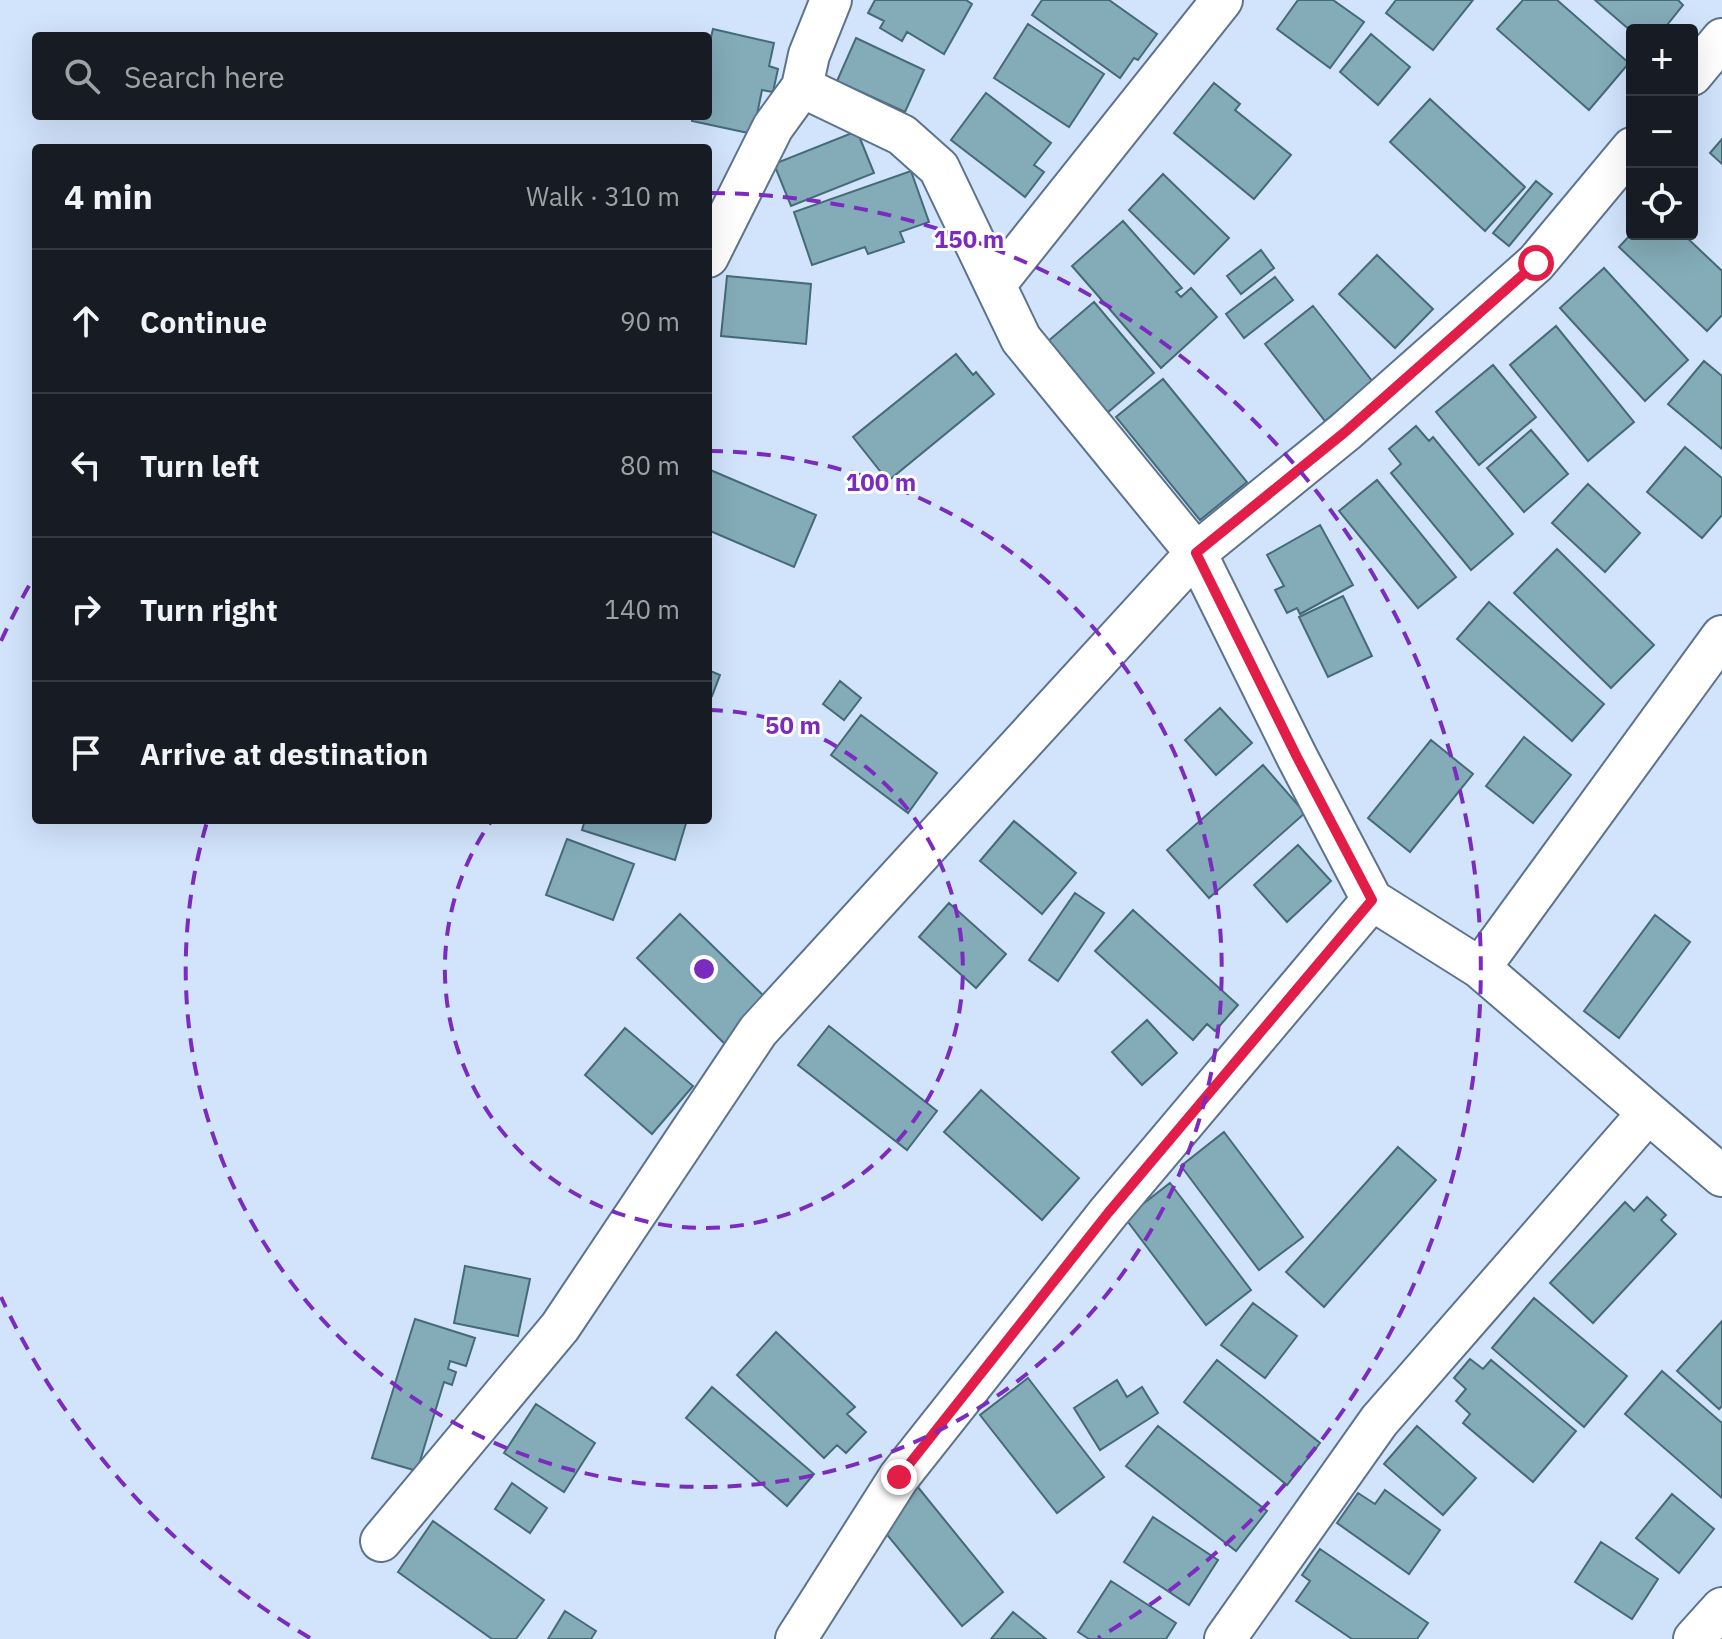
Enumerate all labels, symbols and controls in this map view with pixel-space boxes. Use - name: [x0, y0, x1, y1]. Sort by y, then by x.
- map controls: [1626, 24, 1698, 240]
- button: +: [1626, 24, 1698, 96]
- search box: [32, 32, 712, 120]
- icon: search: [60, 54, 104, 98]
- text: Search here: [124, 57, 285, 96]
- button: −: [1626, 96, 1698, 168]
- button: locate: [1626, 168, 1698, 240]
- text: 4 min: [64, 174, 153, 218]
- text: Walk · 310 m: [526, 179, 680, 213]
- text: 150 m: [934, 223, 1004, 255]
- route start: [1518, 245, 1554, 281]
- icon: ahead: [64, 299, 108, 343]
- text: Continue: [140, 302, 267, 341]
- text: 90 m: [620, 304, 680, 338]
- icon: left: [64, 443, 108, 487]
- text: Turn left: [140, 446, 259, 485]
- text: 80 m: [620, 448, 680, 482]
- text: 100 m: [846, 466, 916, 498]
- icon: right: [64, 587, 108, 631]
- text: Turn right: [140, 590, 278, 629]
- text: 140 m: [604, 592, 680, 626]
- text: 50 m: [765, 709, 821, 741]
- icon: arrive: [64, 731, 108, 775]
- text: Arrive at destination: [140, 734, 428, 773]
- centre of rings: [690, 955, 718, 983]
- route end: [881, 1459, 917, 1495]

